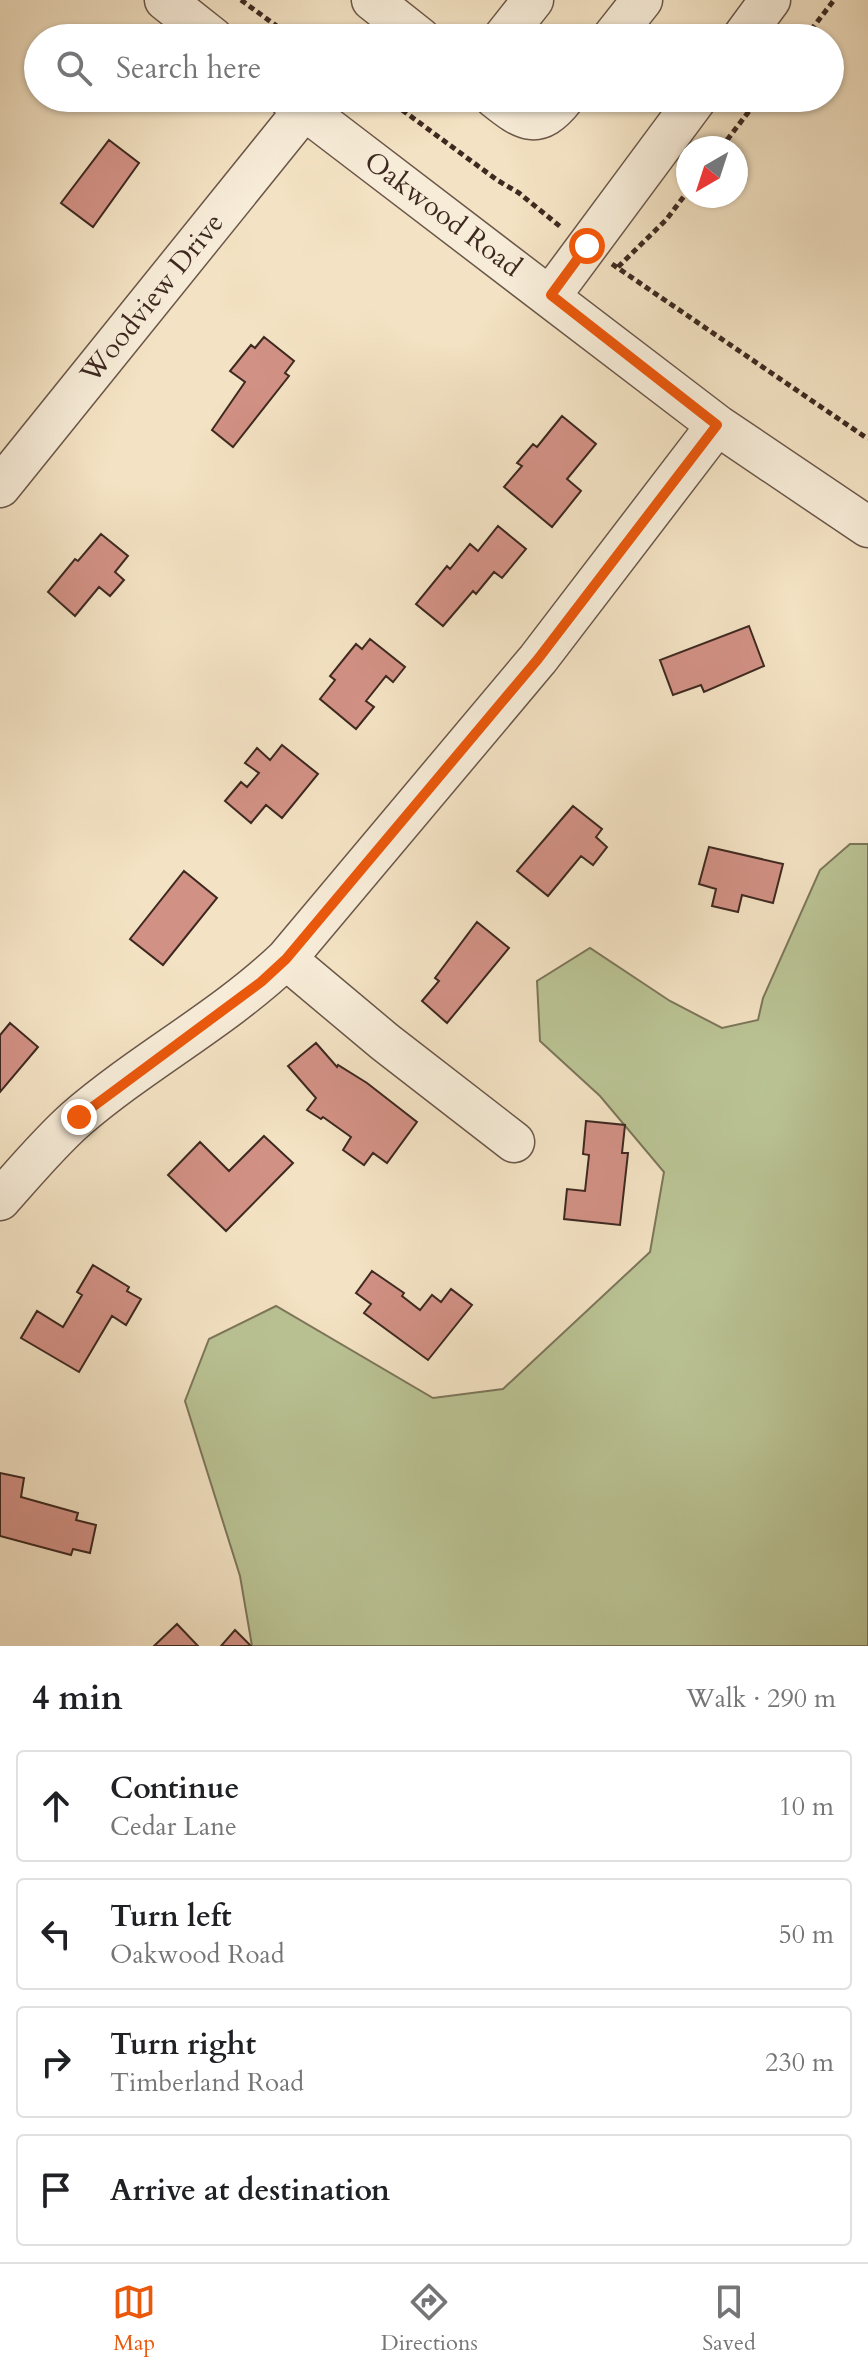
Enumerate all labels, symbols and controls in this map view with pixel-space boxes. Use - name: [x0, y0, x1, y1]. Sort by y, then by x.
- search box: [24, 24, 844, 112]
- icon: search: [52, 46, 96, 90]
- text: Search here: [116, 48, 261, 89]
- north arrow: [676, 136, 748, 208]
- street label: Oakwood Road: [357, 142, 530, 286]
- street label: Woodview Drive: [71, 205, 232, 392]
- route start: [569, 228, 605, 264]
- route end: [61, 1099, 97, 1135]
- text: 4 min: [32, 1675, 123, 1721]
- text: Walk · 290 m: [686, 1681, 836, 1716]
- text: Continue: [110, 1768, 239, 1809]
- icon: ahead: [34, 1784, 78, 1828]
- text: 10 m: [778, 1789, 834, 1824]
- text: Cedar Lane: [110, 1809, 237, 1844]
- text: Turn left: [110, 1896, 232, 1937]
- icon: left: [34, 1912, 78, 1956]
- text: 50 m: [778, 1917, 834, 1952]
- text: Oakwood Road: [110, 1937, 285, 1972]
- text: Turn right: [110, 2024, 256, 2065]
- icon: right: [34, 2040, 78, 2084]
- text: 230 m: [765, 2045, 834, 2080]
- text: Timberland Road: [110, 2065, 304, 2100]
- icon: arrive: [34, 2168, 78, 2212]
- text: Arrive at destination: [110, 2170, 390, 2211]
- tab: Map: [112, 2280, 156, 2358]
- tab: Directions: [381, 2280, 478, 2358]
- tab: Saved: [702, 2280, 756, 2358]

